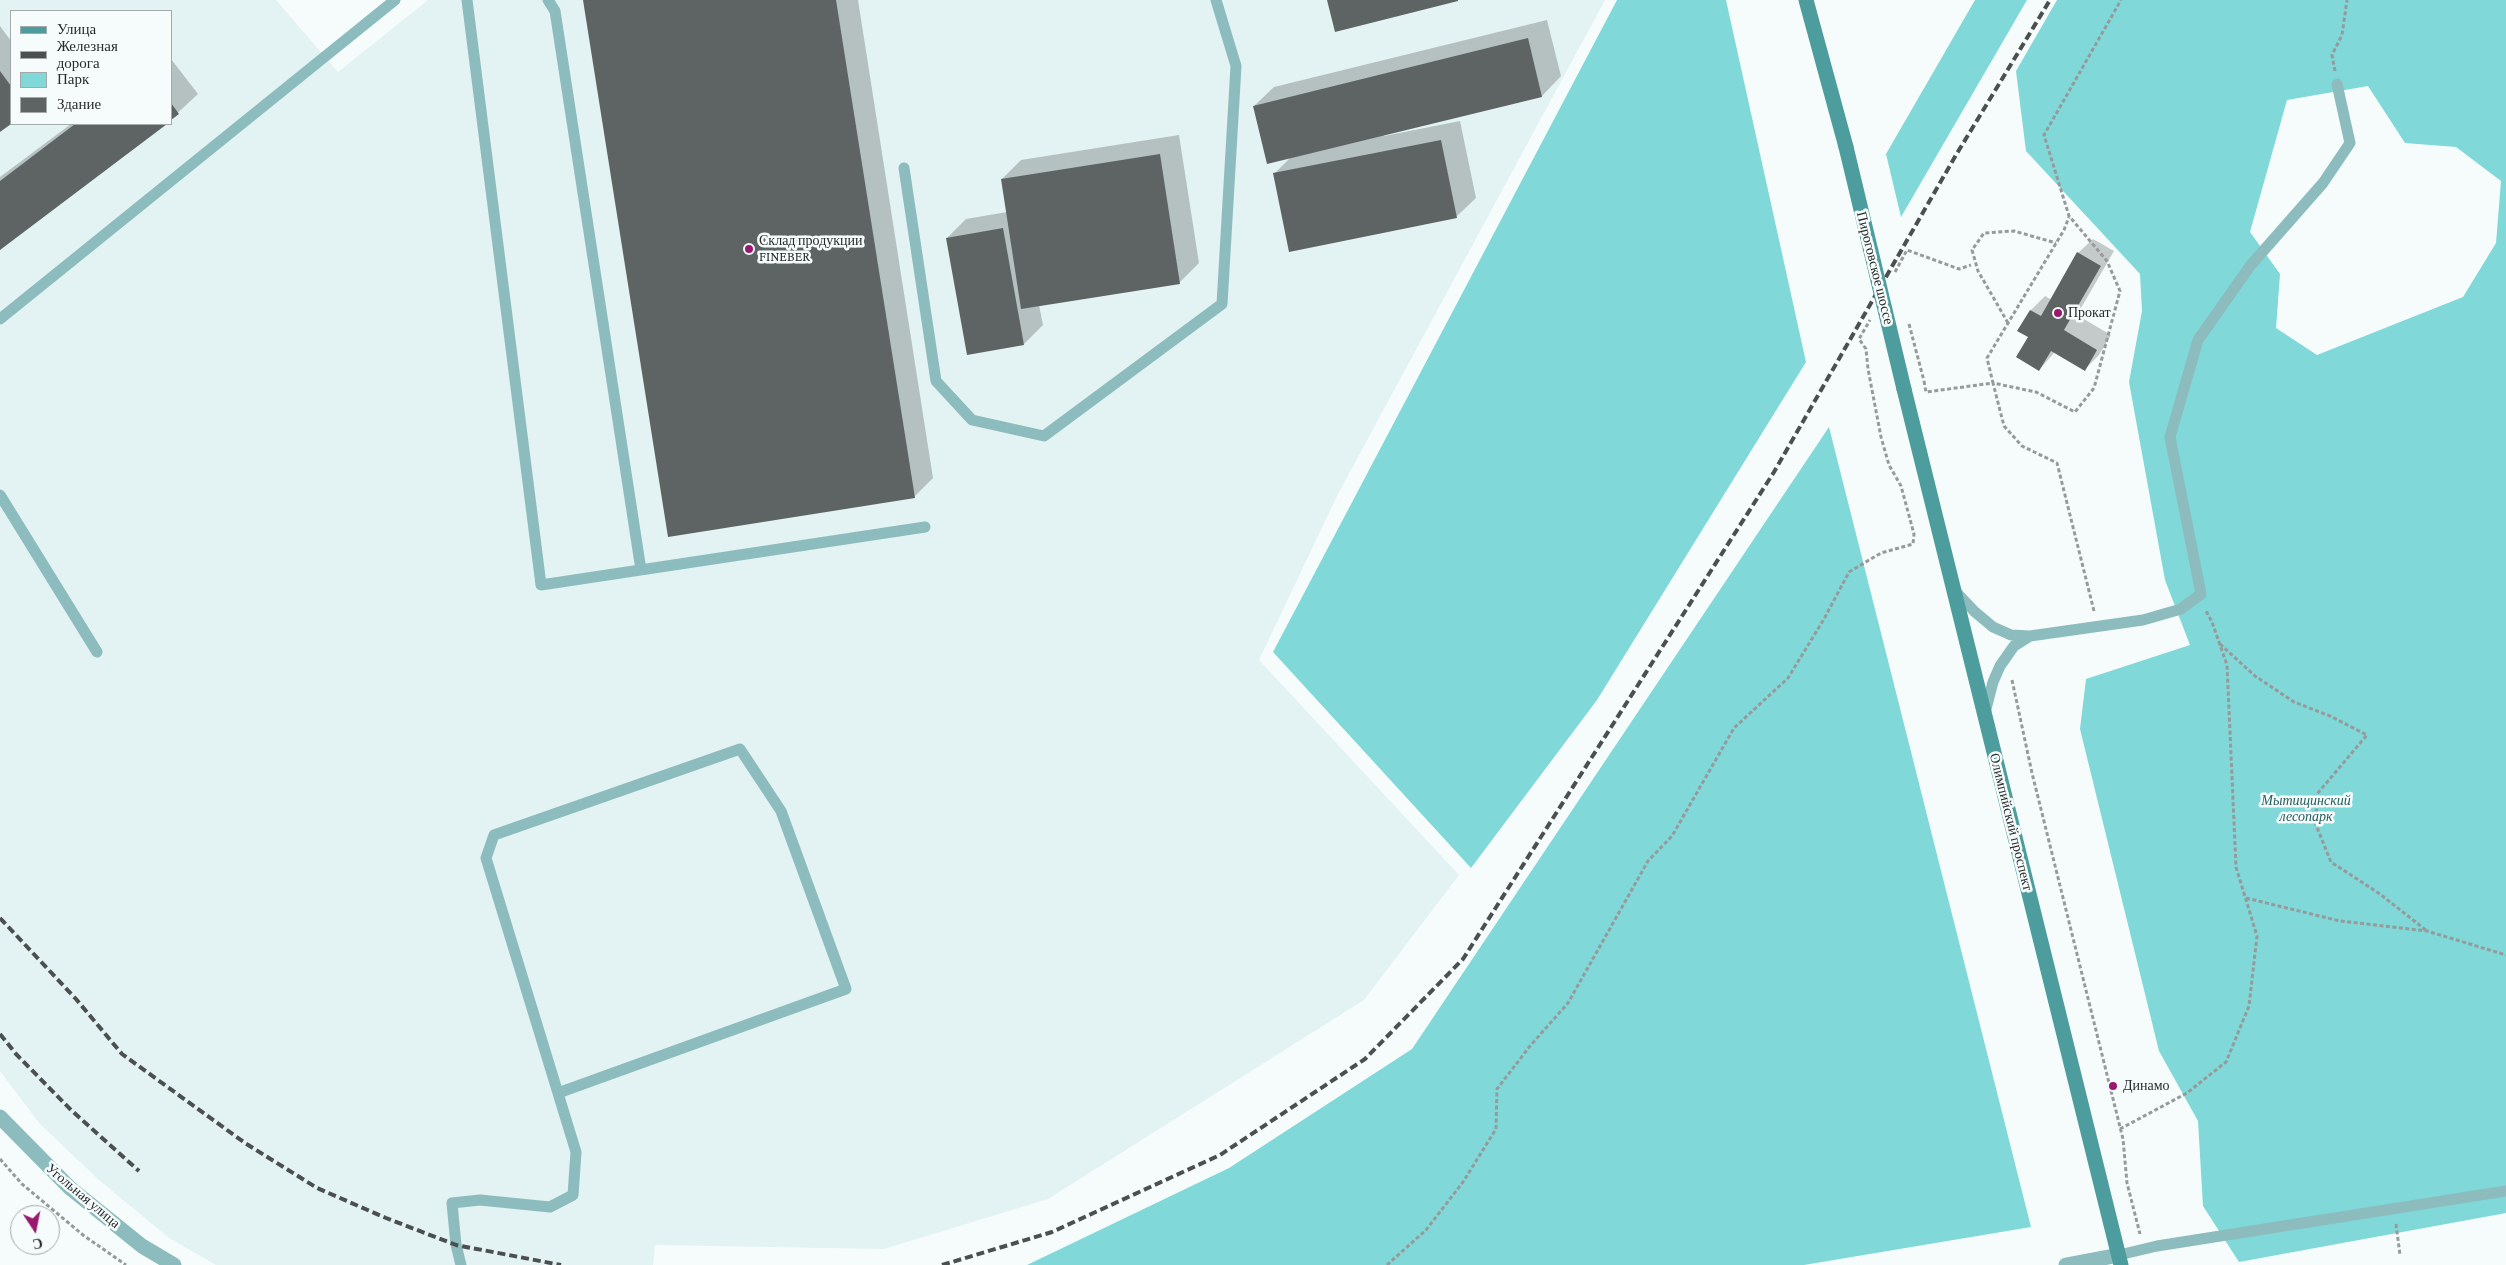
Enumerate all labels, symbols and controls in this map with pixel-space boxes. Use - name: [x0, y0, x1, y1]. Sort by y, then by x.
- legend: [10, 10, 172, 125]
- text: Улица: [57, 21, 96, 37]
- text: Железная дорога: [57, 38, 118, 71]
- text: Парк: [57, 71, 89, 87]
- text: Здание: [57, 96, 101, 112]
- street label: Пироговское шоссе: [1853, 210, 1897, 326]
- place label: Склад продукции FINEBER: [759, 233, 863, 266]
- marker: Склад продукции FINEBER: [743, 243, 755, 255]
- place label: Прокат: [2068, 305, 2111, 321]
- marker: Прокат: [2052, 307, 2064, 319]
- street label: Олимпийский проспект: [1986, 752, 2036, 892]
- park label: Мытищинский лесопарк: [2261, 793, 2351, 826]
- place label: Динамо: [2123, 1078, 2170, 1094]
- marker: Динамо: [2107, 1080, 2119, 1092]
- street label: Угольная улица: [43, 1160, 123, 1232]
- north arrow: [10, 1205, 60, 1255]
- text: С: [31, 1235, 44, 1253]

